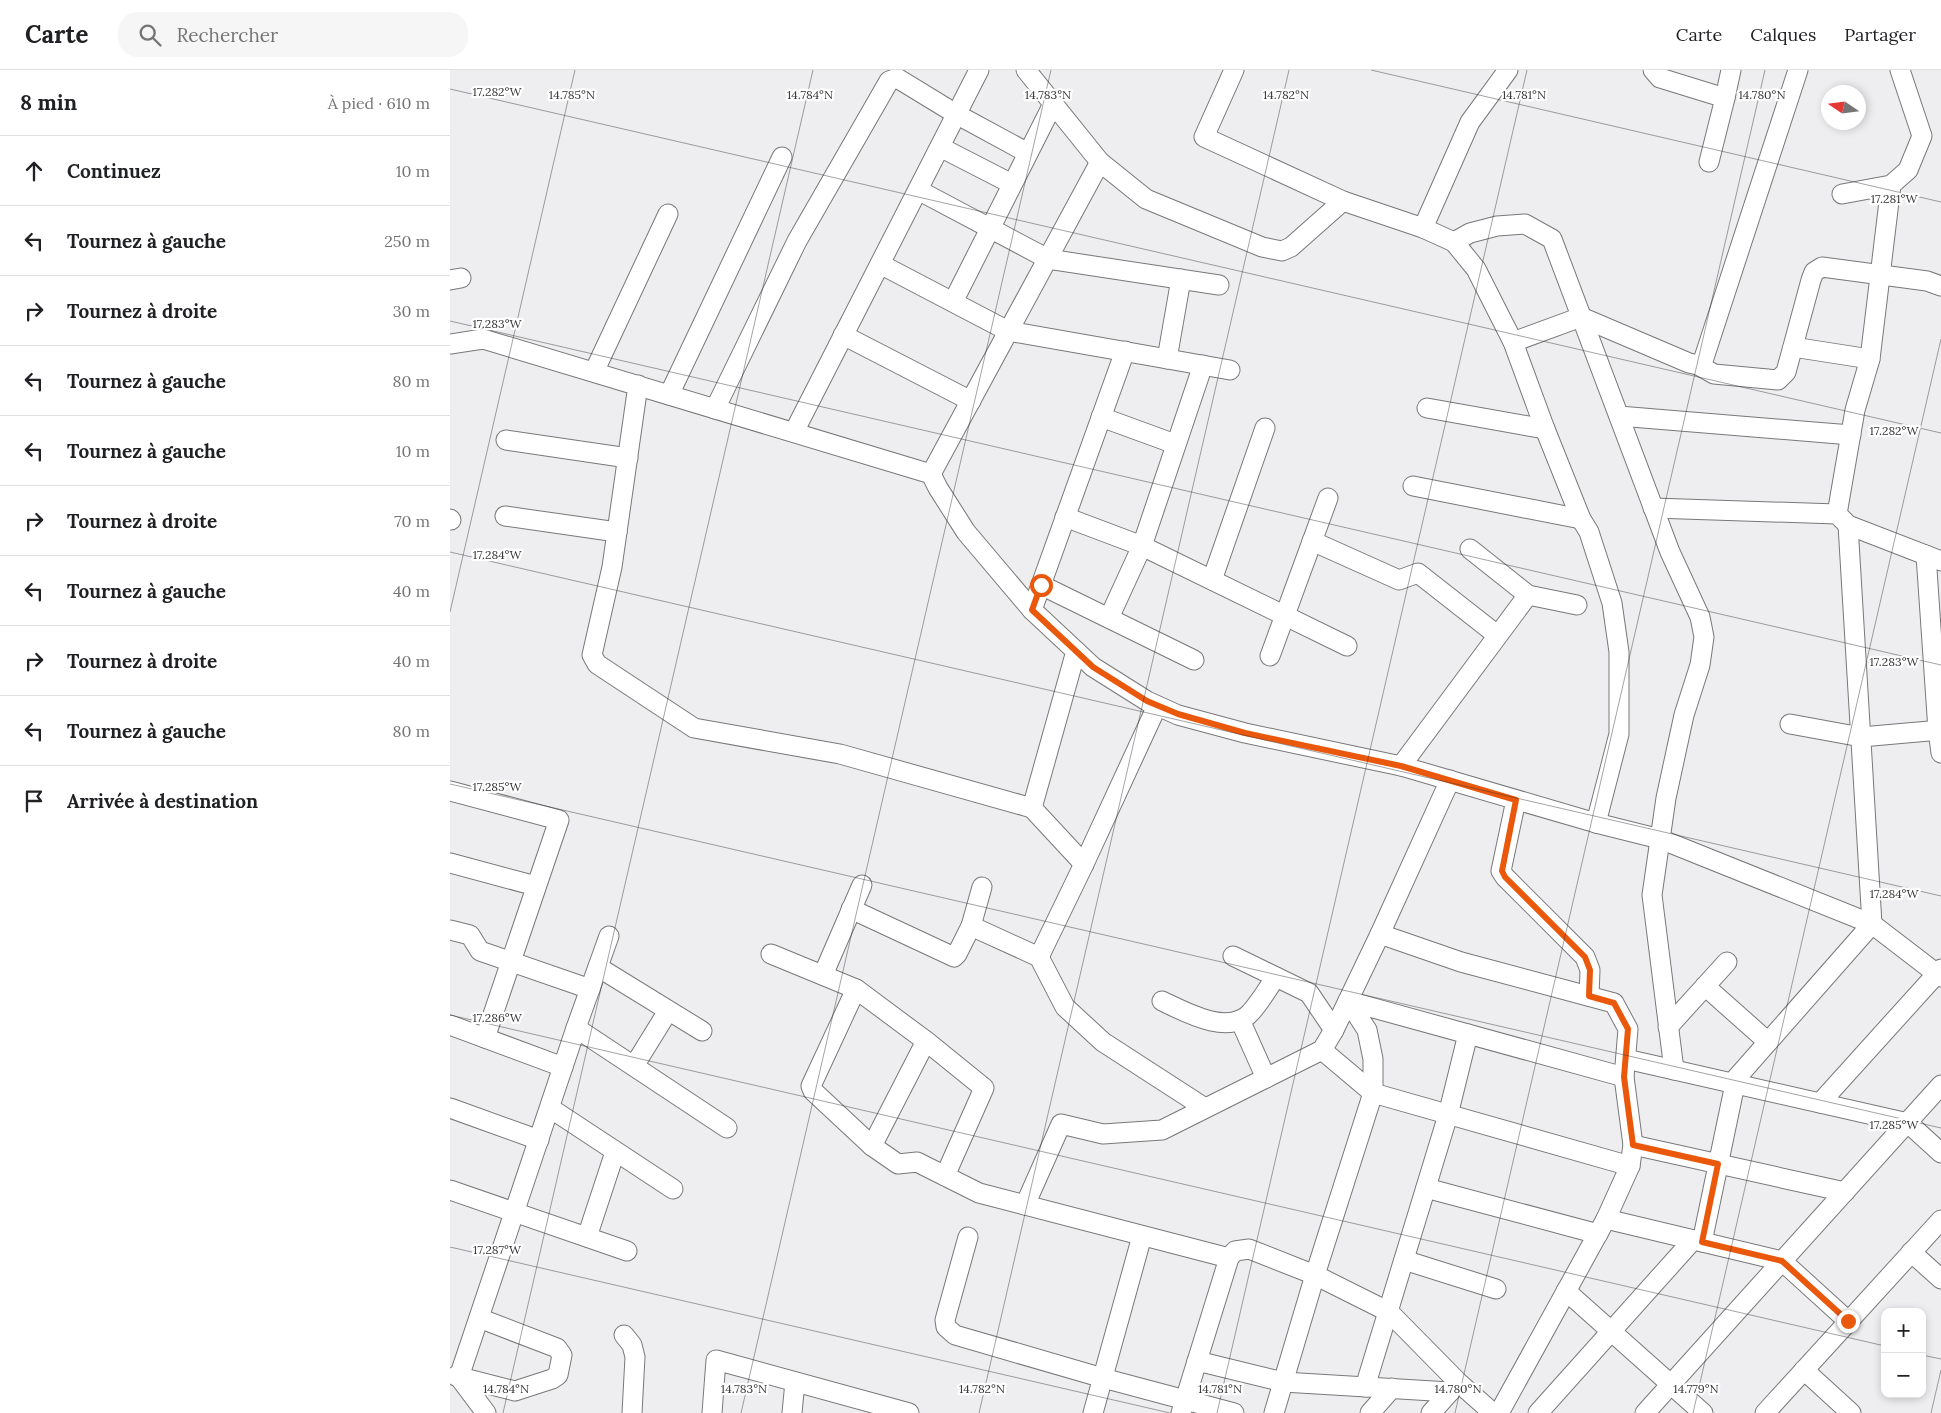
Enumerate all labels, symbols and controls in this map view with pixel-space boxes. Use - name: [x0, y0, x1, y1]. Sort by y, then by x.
- search box: [118, 12, 468, 57]
- text: Carte: [25, 19, 88, 50]
- icon: search: [136, 21, 164, 49]
- text: Rechercher: [176, 23, 278, 47]
- text: Carte: [1676, 23, 1722, 46]
- text: Calques: [1750, 23, 1816, 46]
- text: Partager: [1844, 23, 1916, 46]
- text: 17.282°W: [473, 84, 522, 99]
- north arrow: [1821, 85, 1866, 130]
- text: 14.785°N: [549, 87, 595, 102]
- text: 14.784°N: [787, 87, 833, 102]
- text: 14.783°N: [1025, 87, 1071, 102]
- text: 14.782°N: [1263, 87, 1309, 102]
- text: 14.781°N: [1502, 87, 1546, 102]
- text: 14.780°N: [1738, 87, 1786, 102]
- text: 8 min: [20, 89, 77, 116]
- text: À pied · 610 m: [328, 93, 430, 113]
- icon: ahead: [20, 157, 48, 185]
- text: Continuez: [67, 159, 161, 183]
- text: 10 m: [396, 161, 430, 181]
- text: 17.281°W: [1871, 191, 1918, 206]
- icon: left: [20, 227, 48, 255]
- text: Tournez à gauche: [67, 229, 226, 253]
- text: 250 m: [384, 231, 430, 251]
- icon: right: [20, 297, 48, 325]
- text: Tournez à droite: [67, 299, 217, 323]
- text: 30 m: [393, 301, 430, 321]
- text: 17.283°W: [473, 316, 523, 331]
- icon: left: [20, 367, 48, 395]
- text: Tournez à gauche: [67, 369, 226, 393]
- text: 80 m: [393, 371, 430, 391]
- text: 17.282°W: [1870, 423, 1919, 438]
- icon: left: [20, 437, 48, 465]
- text: Tournez à gauche: [67, 439, 226, 463]
- text: 10 m: [396, 441, 430, 461]
- icon: right: [20, 507, 48, 535]
- text: Tournez à droite: [67, 509, 217, 533]
- text: 70 m: [394, 511, 430, 531]
- text: 17.284°W: [473, 547, 522, 562]
- route start: [1030, 574, 1053, 597]
- icon: left: [20, 577, 48, 605]
- text: Tournez à gauche: [67, 579, 226, 603]
- text: 40 m: [393, 581, 430, 601]
- icon: right: [20, 647, 48, 675]
- text: Tournez à droite: [67, 649, 217, 673]
- text: 40 m: [393, 651, 430, 671]
- text: 17.283°W: [1870, 654, 1920, 669]
- icon: left: [20, 717, 48, 745]
- text: Tournez à gauche: [67, 719, 226, 743]
- text: 80 m: [393, 721, 430, 741]
- text: 17.285°W: [473, 779, 522, 794]
- icon: arrive: [20, 787, 48, 815]
- text: Arrivée à destination: [67, 789, 258, 813]
- text: 17.284°W: [1870, 886, 1919, 901]
- text: 17.286°W: [472, 1010, 523, 1025]
- text: 17.285°W: [1870, 1117, 1919, 1132]
- text: 17.287°W: [473, 1242, 522, 1257]
- map controls: [1881, 1308, 1926, 1398]
- button: +: [1881, 1308, 1926, 1353]
- route end: [1837, 1310, 1860, 1333]
- button: −: [1881, 1353, 1926, 1398]
- text: 14.784°N: [483, 1381, 529, 1396]
- text: 14.783°N: [721, 1381, 767, 1396]
- text: 14.782°N: [959, 1381, 1005, 1396]
- text: 14.781°N: [1198, 1381, 1242, 1396]
- text: 14.780°N: [1434, 1381, 1482, 1396]
- text: 14.779°N: [1673, 1381, 1719, 1396]

